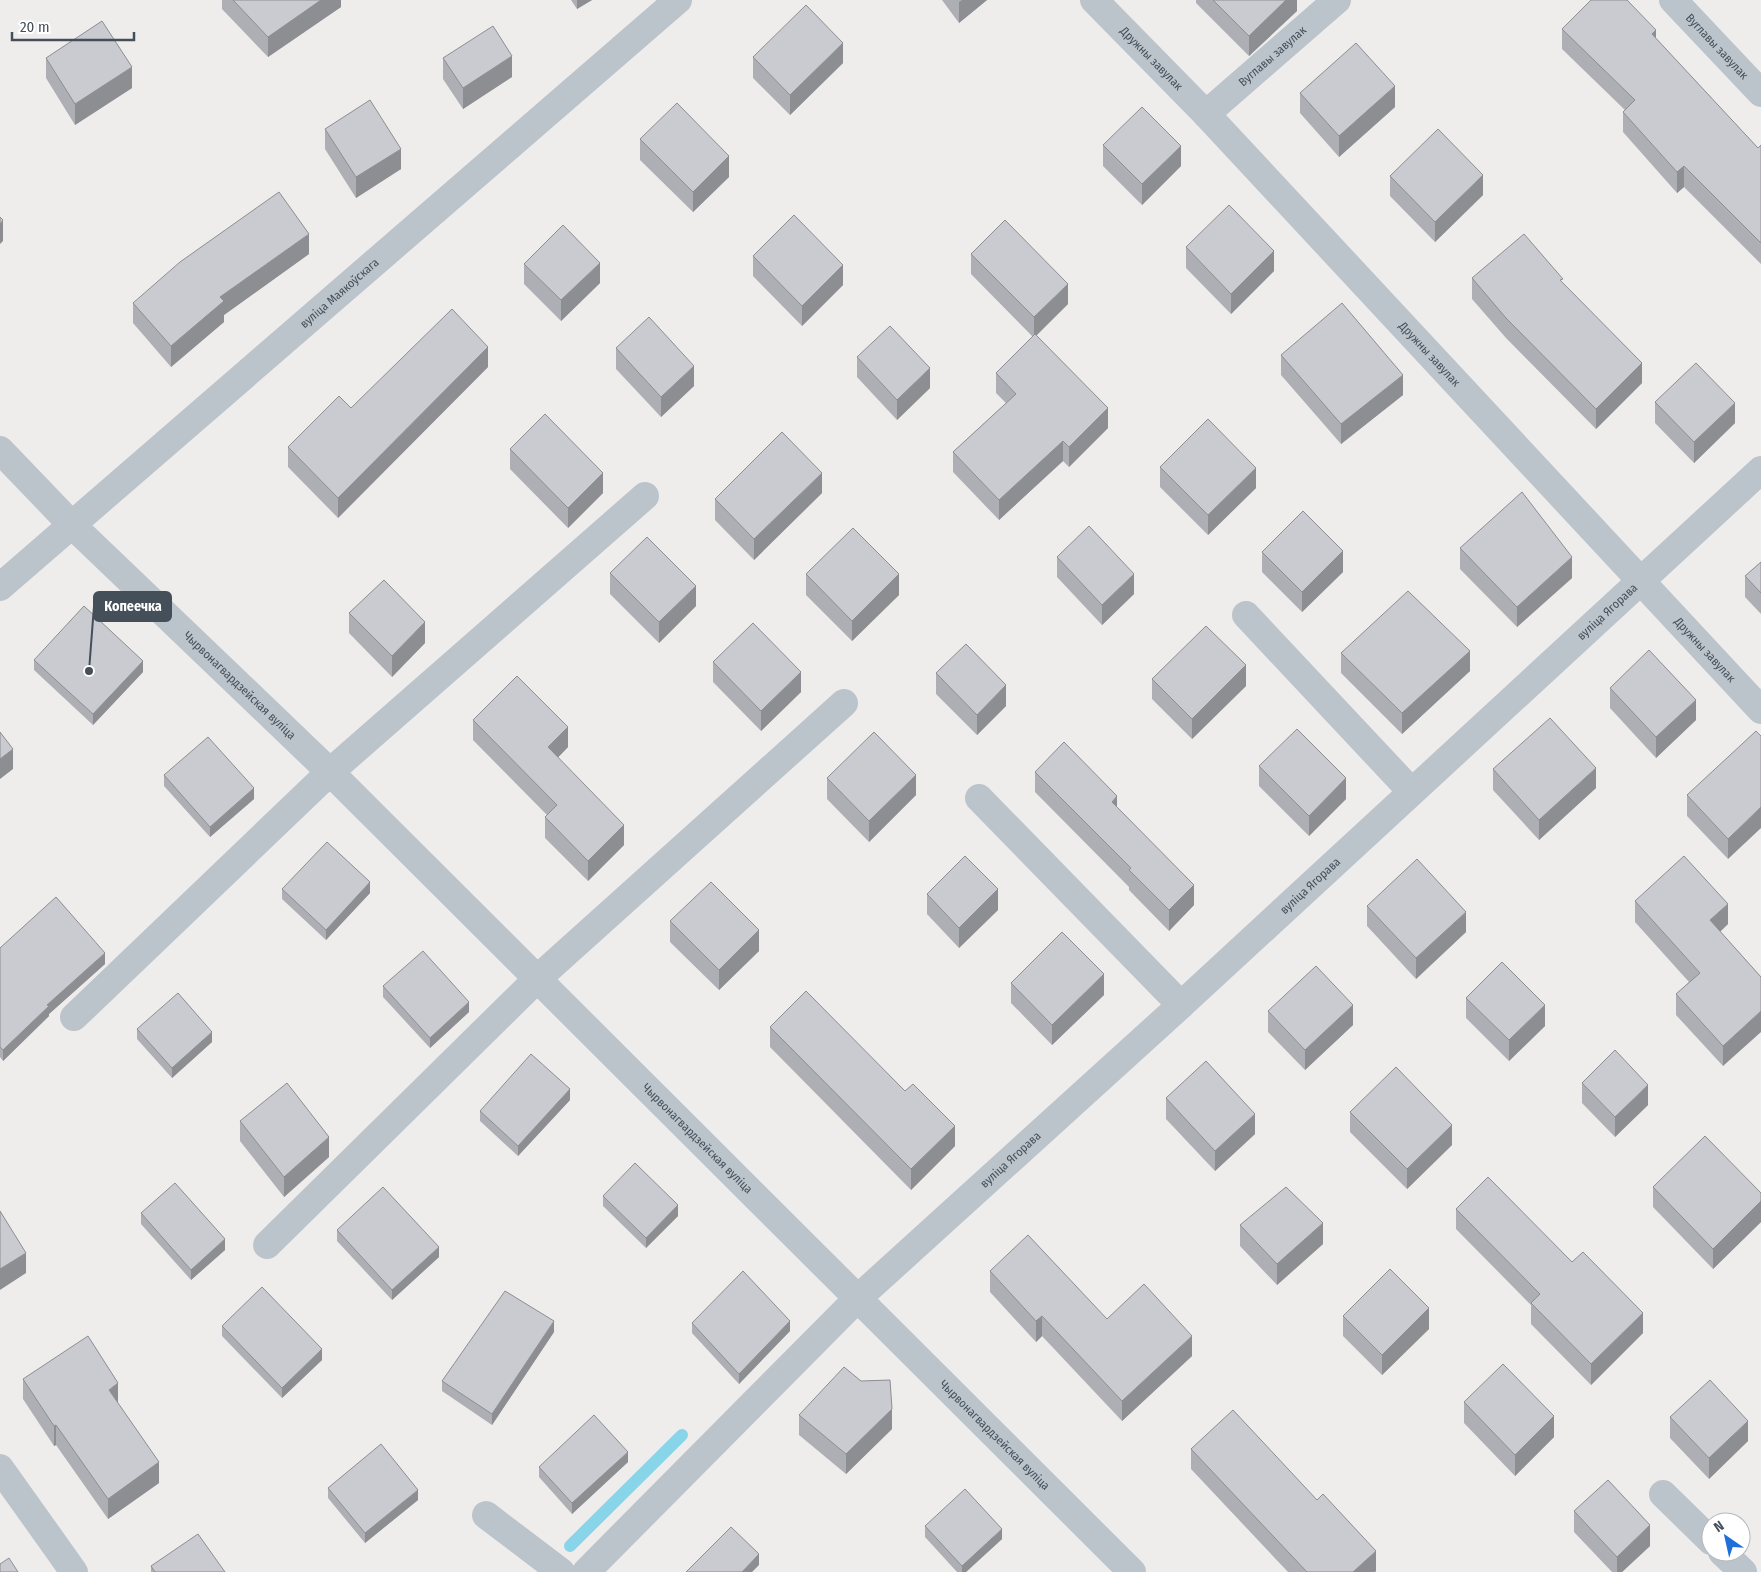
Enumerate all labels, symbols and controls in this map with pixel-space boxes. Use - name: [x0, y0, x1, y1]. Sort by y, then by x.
- scale bar: [12, 10, 135, 42]
- street label: Вуглавы завулак: [1683, 11, 1751, 82]
- text: 20 m: [20, 18, 50, 36]
- street label: Дружны завулак: [1117, 23, 1186, 93]
- street label: Вуглавы завулак: [1236, 23, 1309, 89]
- street label: вуліца Маякоўскага: [297, 255, 382, 331]
- street label: Дружны завулак: [1395, 318, 1463, 390]
- street label: вуліца Ягорава: [1574, 581, 1640, 643]
- callout: Копеечка: [94, 592, 171, 621]
- text: Копеечка: [104, 598, 162, 615]
- street label: Дружны завулак: [1671, 614, 1739, 685]
- street label: Чырвонагвардзейская вуліца: [181, 629, 299, 742]
- street label: вуліца Ягорава: [1277, 855, 1343, 917]
- street label: Чырвонагвардзейская вуліца: [639, 1081, 755, 1196]
- street label: вуліца Ягорава: [977, 1129, 1044, 1191]
- street label: Чырвонагвардзейская вуліца: [937, 1377, 1053, 1493]
- north arrow: [1701, 1512, 1751, 1562]
- text: N: [1711, 1517, 1727, 1536]

